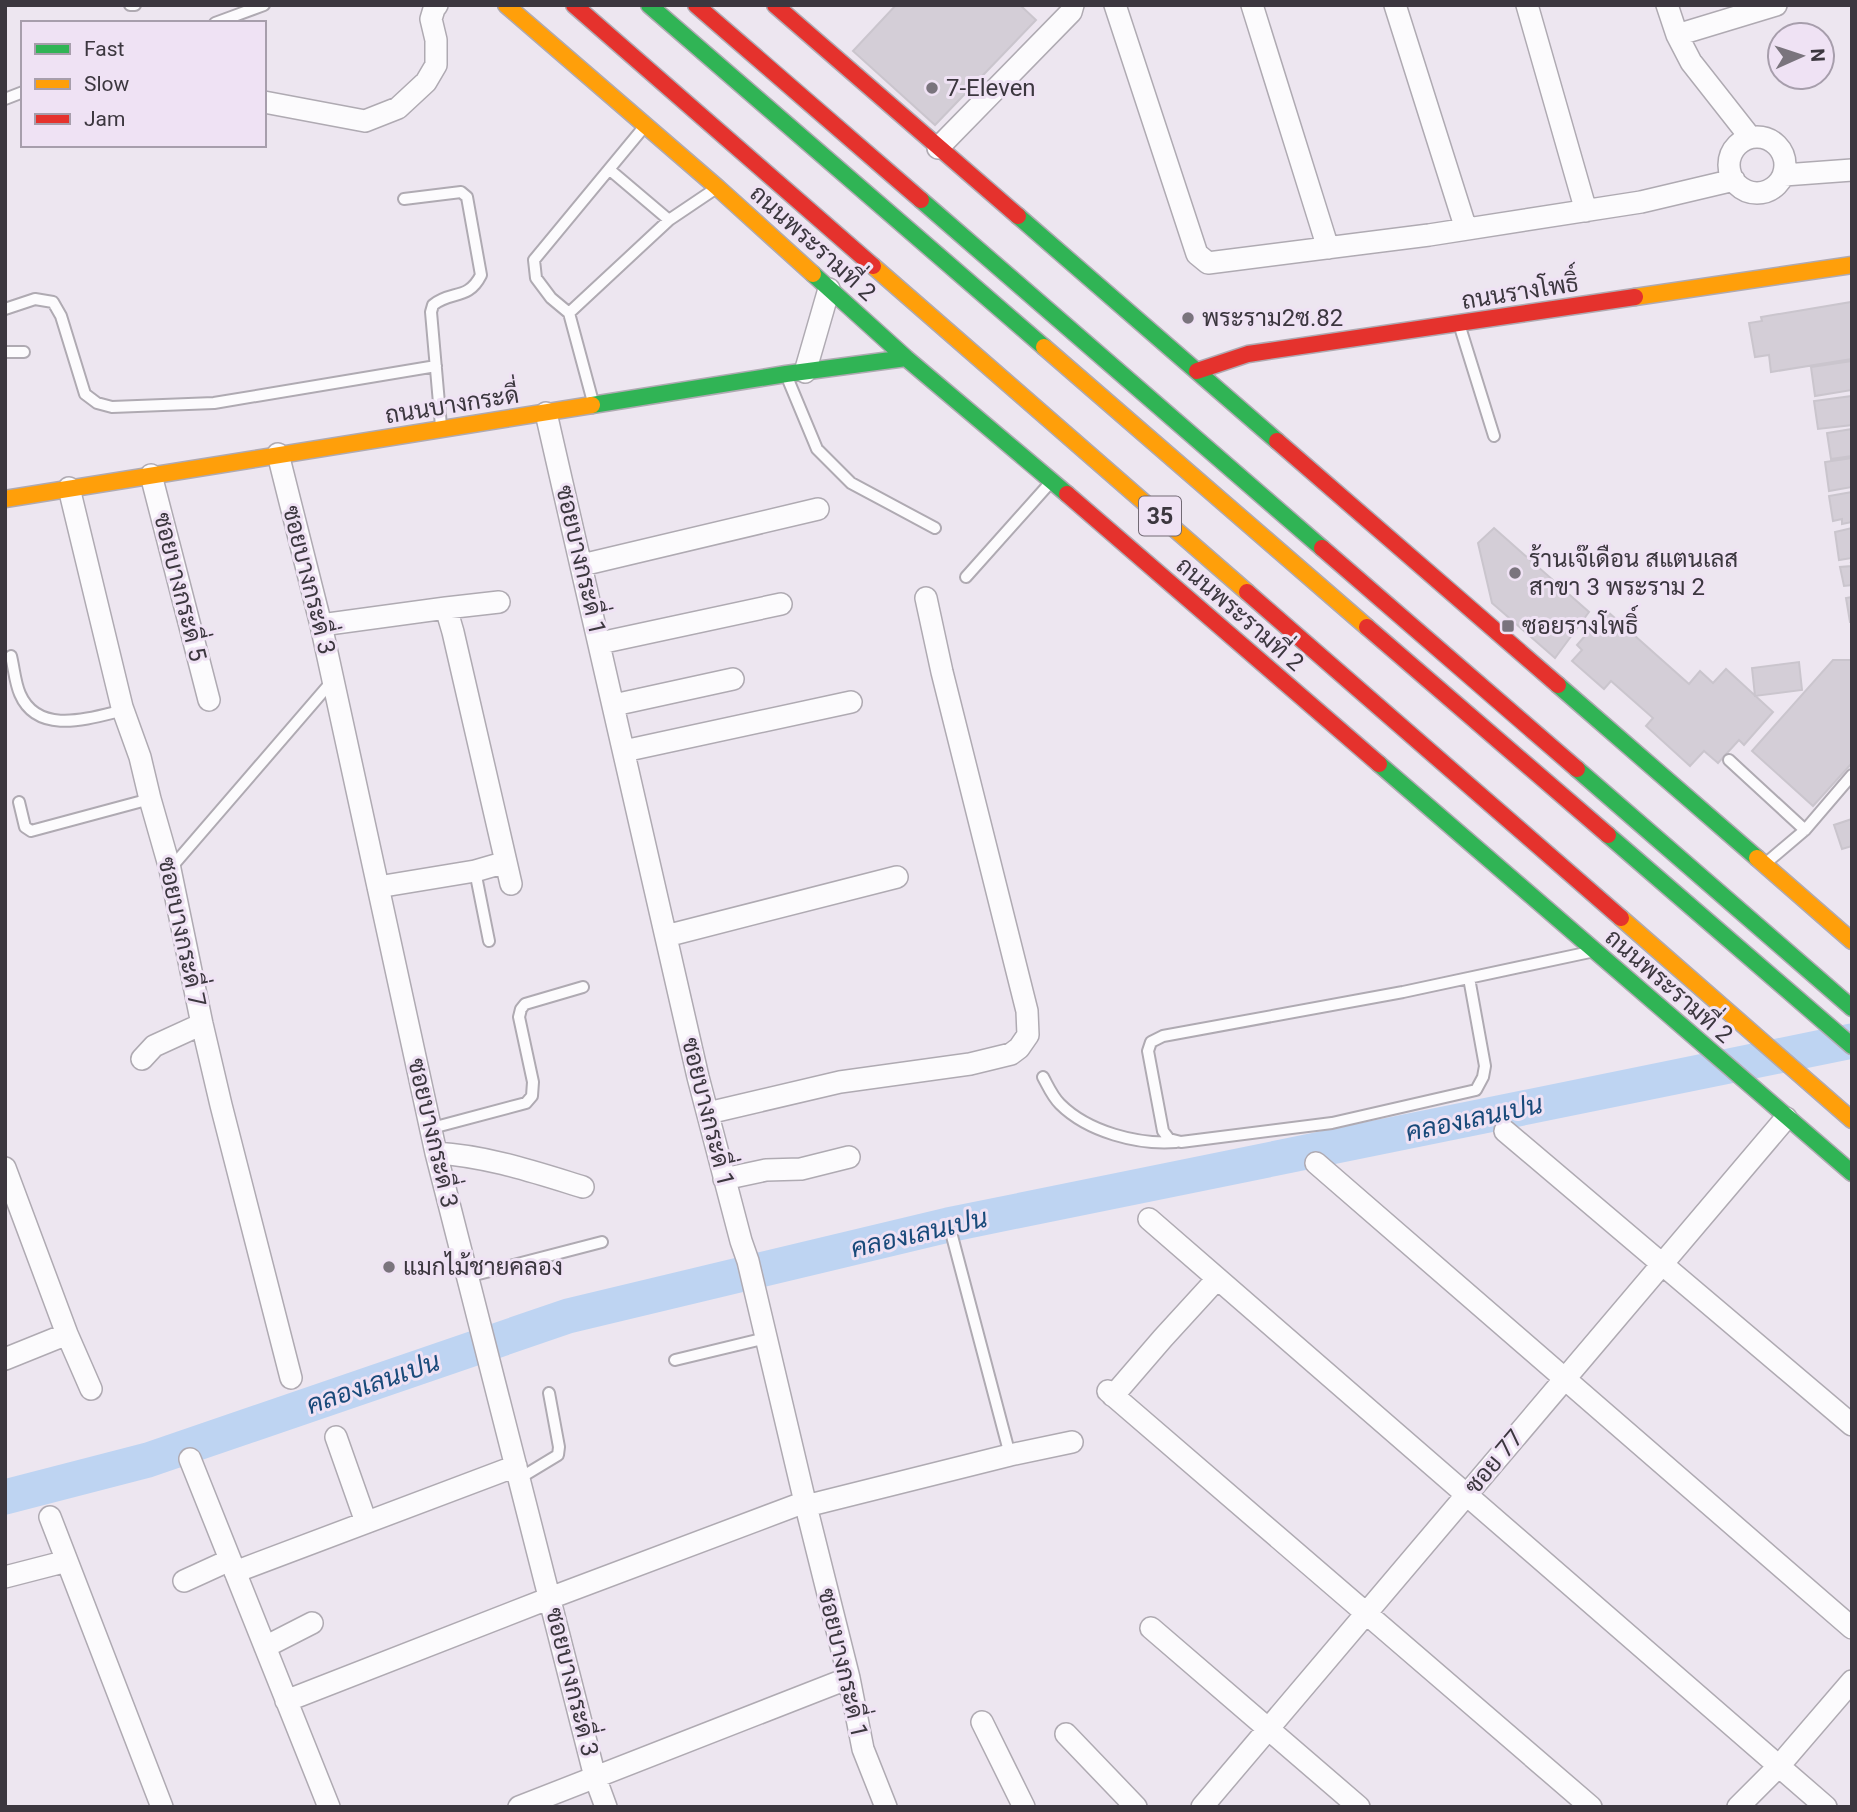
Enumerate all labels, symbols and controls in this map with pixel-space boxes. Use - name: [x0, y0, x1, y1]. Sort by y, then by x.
- legend: [21, 21, 266, 147]
- north arrow: [1766, 21, 1836, 91]
- text: Fast: [84, 37, 125, 61]
- text: N: [1806, 48, 1829, 62]
- text: Slow: [84, 72, 130, 96]
- place label: 7-Eleven: [946, 74, 1036, 102]
- marker: 7-Eleven: [924, 80, 940, 96]
- text: Jam: [84, 107, 125, 131]
- street label: ถนนพระรามที่ 2: [744, 174, 886, 307]
- street label: ถนนรางโพธิ์: [1458, 261, 1580, 315]
- place label: พระราม2ซ.82: [1202, 304, 1343, 332]
- marker: พระราม2ซ.82: [1180, 310, 1196, 326]
- street label: ถนนบางกระดี่: [382, 374, 521, 429]
- street label: ซอยบางกระดี่ 1: [550, 481, 619, 637]
- road number: 35: [1139, 496, 1181, 536]
- street label: ซอยบางกระดี่ 3: [277, 501, 348, 657]
- street label: ซอยบางกระดี่ 5: [148, 508, 219, 664]
- place label: ร้านเจ๊เดือน สแตนเลส สาขา 3 พระราม 2: [1529, 544, 1738, 601]
- street label: ถนนพระรามที่ 2: [1171, 546, 1314, 677]
- marker: ร้านเจ๊เดือน สแตนเลส สาขา 3 พระราม 2: [1507, 565, 1523, 581]
- place label: ซอยรางโพธิ์: [1522, 604, 1638, 640]
- marker: ซอยรางโพธิ์: [1500, 618, 1516, 634]
- street label: ซอยบางกระดี่ 7: [152, 853, 218, 1010]
- street label: ถนนพระรามที่ 2: [1600, 918, 1743, 1049]
- street label: ซอยบางกระดี่ 1: [676, 1033, 747, 1189]
- street label: ซอยบางกระดี่ 3: [402, 1054, 471, 1210]
- water label: คลองเลนเปน: [1403, 1089, 1546, 1147]
- water label: คลองเลนเปน: [848, 1203, 991, 1263]
- place label: แมกไม้ชายคลอง: [403, 1251, 563, 1281]
- marker: แมกไม้ชายคลอง: [381, 1259, 397, 1275]
- water label: คลองเลนเปน: [302, 1346, 444, 1420]
- street label: ซอย 77: [1459, 1424, 1529, 1500]
- street label: ซอยบางกระดี่ 1: [812, 1584, 881, 1740]
- street label: ซอยบางกระดี่ 3: [540, 1603, 611, 1759]

